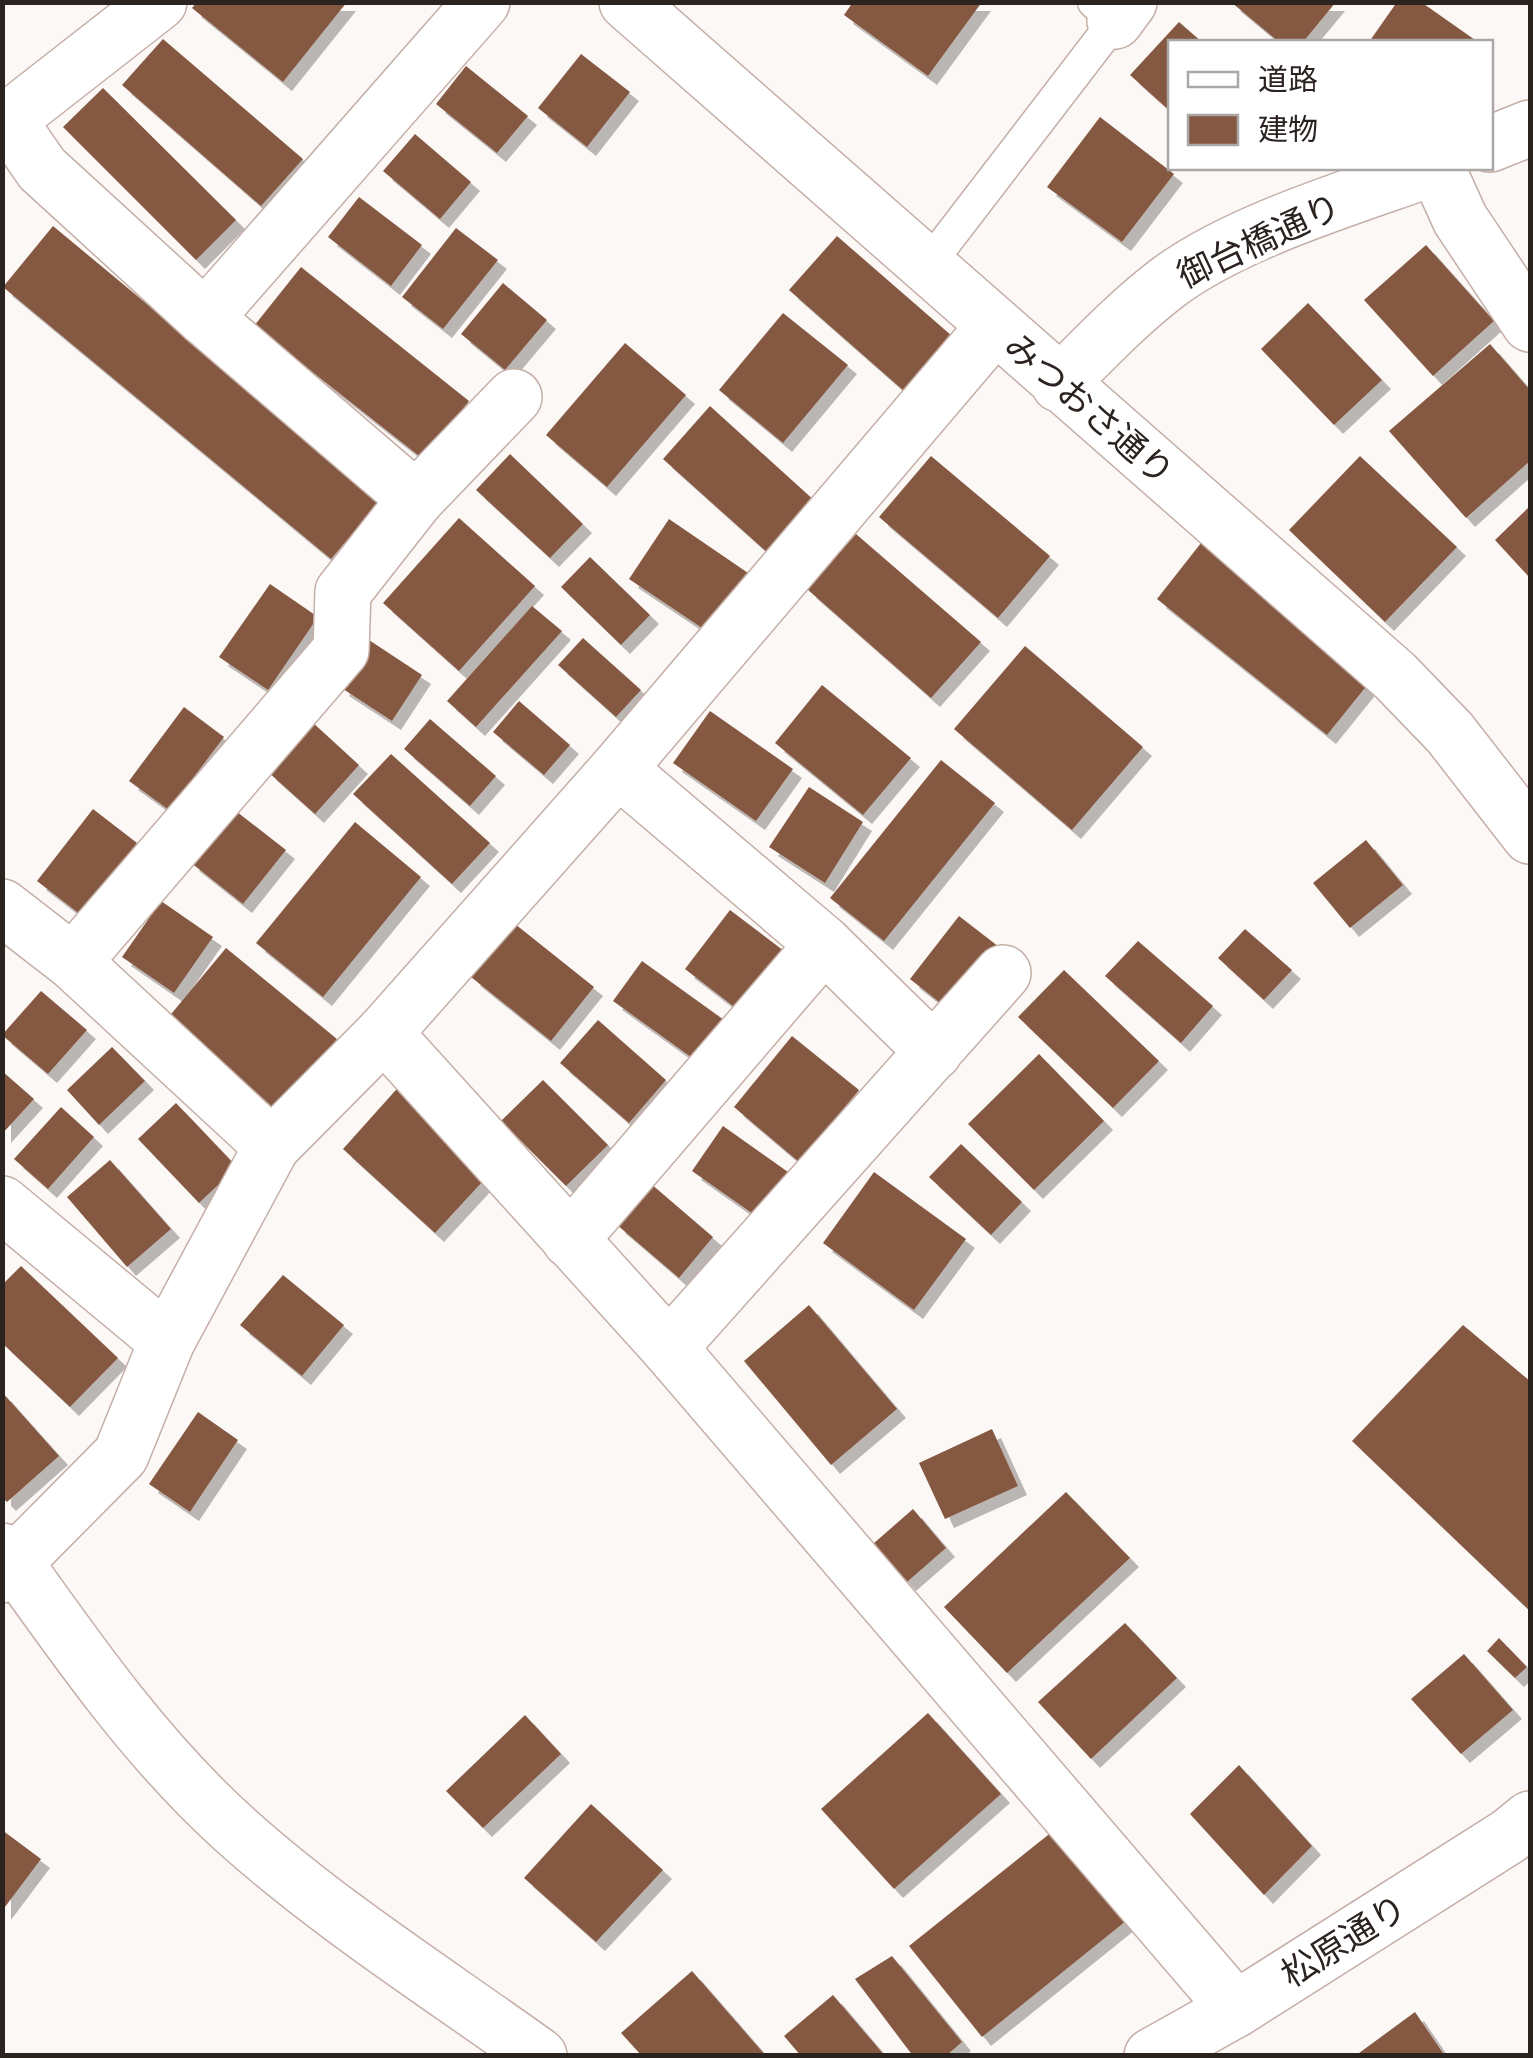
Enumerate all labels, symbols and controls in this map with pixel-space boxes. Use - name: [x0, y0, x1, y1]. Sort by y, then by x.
- legend: [1168, 40, 1493, 170]
- text: 道路: [1258, 62, 1318, 98]
- text: 建物: [1258, 112, 1318, 148]
- street label: 御台橋通り: [1171, 185, 1347, 297]
- street label: みつおさ通り: [996, 324, 1182, 494]
- street label: 松原通り: [1274, 1886, 1414, 1996]

